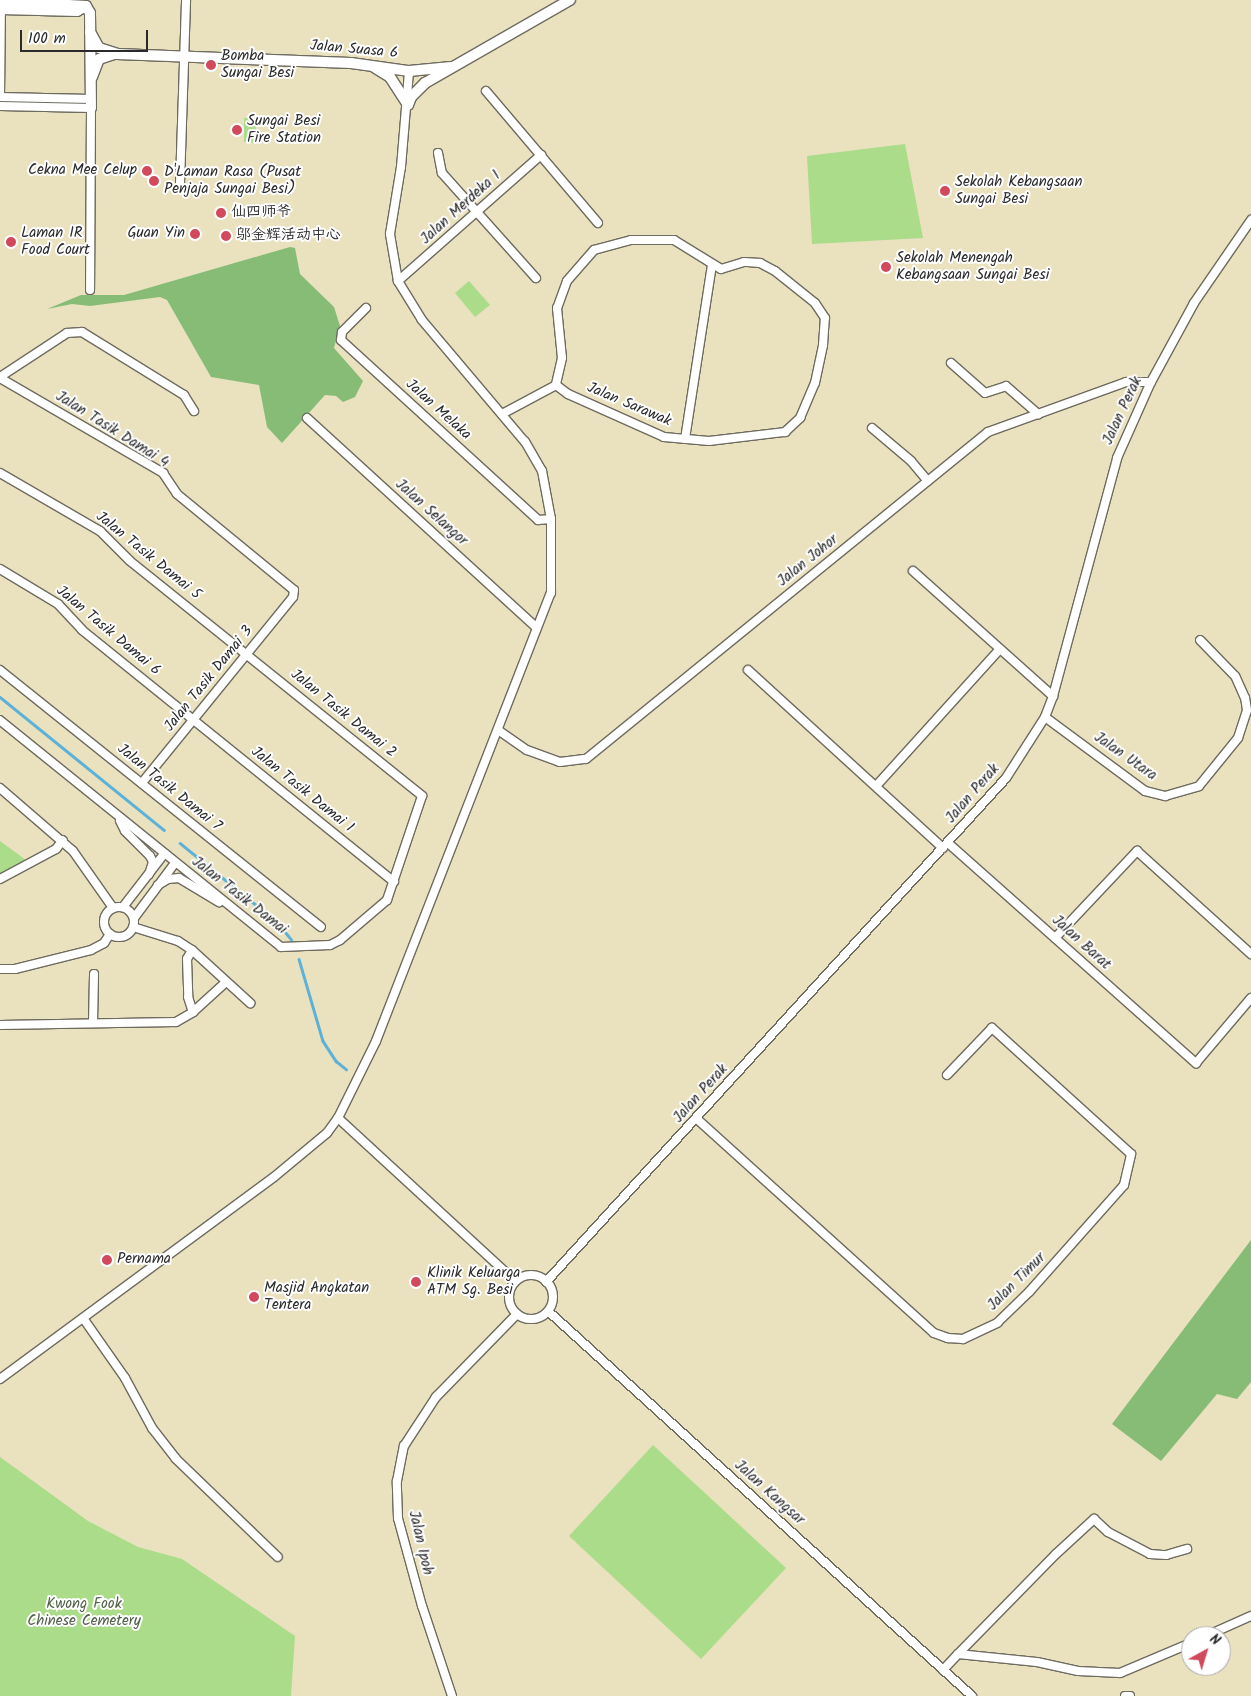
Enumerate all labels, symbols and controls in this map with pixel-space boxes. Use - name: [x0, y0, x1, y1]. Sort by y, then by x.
- scale bar: [22, 20, 150, 52]
- text: 100 m: [28, 27, 66, 51]
- street label: Jalan Suasa 6: [309, 37, 399, 63]
- place label: Bomba Sungai Besi: [221, 47, 294, 82]
- marker: Bomba Sungai Besi: [205, 59, 217, 71]
- place label: Sungai Besi Fire Station: [247, 112, 321, 147]
- marker: Sungai Besi Fire Station: [231, 124, 243, 136]
- place label: Cekna Mee Celup: [28, 162, 137, 180]
- place label: D'Laman Rasa (Pusat Penjaja Sungai Besi): [164, 163, 301, 198]
- marker: Cekna Mee Celup: [141, 165, 153, 177]
- street label: Jalan Merdeka 1: [417, 167, 505, 249]
- place label: Sekolah Kebangsaan Sungai Besi: [955, 173, 1082, 208]
- marker: D'Laman Rasa (Pusat Penjaja Sungai Besi): [148, 175, 160, 187]
- marker: Sekolah Kebangsaan Sungai Besi: [939, 185, 951, 197]
- place label: 仙四师爷: [231, 204, 291, 222]
- marker: 仙四师爷: [215, 207, 227, 219]
- place label: Laman IR Food Court: [21, 224, 90, 259]
- place label: Guan Yin: [127, 225, 185, 243]
- place label: 邬金辉活动中心: [236, 227, 341, 245]
- marker: Guan Yin: [189, 228, 201, 240]
- marker: 邬金辉活动中心: [220, 230, 232, 242]
- marker: Laman IR Food Court: [5, 236, 17, 248]
- place label: Sekolah Menengah Kebangsaan Sungai Besi: [896, 249, 1049, 284]
- marker: Sekolah Menengah Kebangsaan Sungai Besi: [880, 261, 892, 273]
- street label: Jalan Perak: [1099, 374, 1147, 448]
- street label: Jalan Melaka: [401, 376, 475, 444]
- street label: Jalan Sarawak: [584, 379, 674, 431]
- street label: Jalan Tasik Damai 4: [52, 388, 172, 472]
- street label: Jalan Selangor: [391, 476, 471, 550]
- street label: Jalan Tasik Damai 5: [92, 508, 204, 604]
- street label: Jalan Johor: [774, 531, 842, 591]
- street label: Jalan Tasik Damai 6: [52, 582, 164, 680]
- street label: Jalan Tasik Damai 3: [161, 623, 257, 735]
- street label: Jalan Tasik Damai 2: [286, 666, 400, 762]
- street label: Jalan Utara: [1090, 729, 1160, 785]
- street label: Jalan Tasik Damai 7: [113, 740, 225, 836]
- street label: Jalan Tasik Damai 1: [247, 743, 357, 837]
- street label: Jalan Perak: [942, 761, 1004, 827]
- street label: Jalan Tasik Damai: [188, 853, 290, 939]
- street label: Jalan Barat: [1048, 912, 1114, 974]
- street label: Jalan Perak: [670, 1061, 732, 1127]
- street label: Jalan Timur: [984, 1249, 1050, 1315]
- place label: Pernama: [117, 1251, 171, 1269]
- marker: Pernama: [101, 1254, 113, 1266]
- place label: Klinik Keluarga ATM Sg. Besi: [427, 1264, 520, 1299]
- marker: Klinik Keluarga ATM Sg. Besi: [409, 1275, 423, 1289]
- place label: Masjid Angkatan Tentera: [264, 1279, 369, 1314]
- marker: Masjid Angkatan Tentera: [248, 1291, 260, 1303]
- street label: Jalan Kangsar: [730, 1457, 808, 1529]
- street label: Jalan Ipoh: [404, 1509, 436, 1577]
- park label: Kwong Fook Chinese Cemetery: [27, 1595, 141, 1630]
- north arrow: [1181, 1626, 1231, 1676]
- text: N: [1204, 1629, 1225, 1651]

